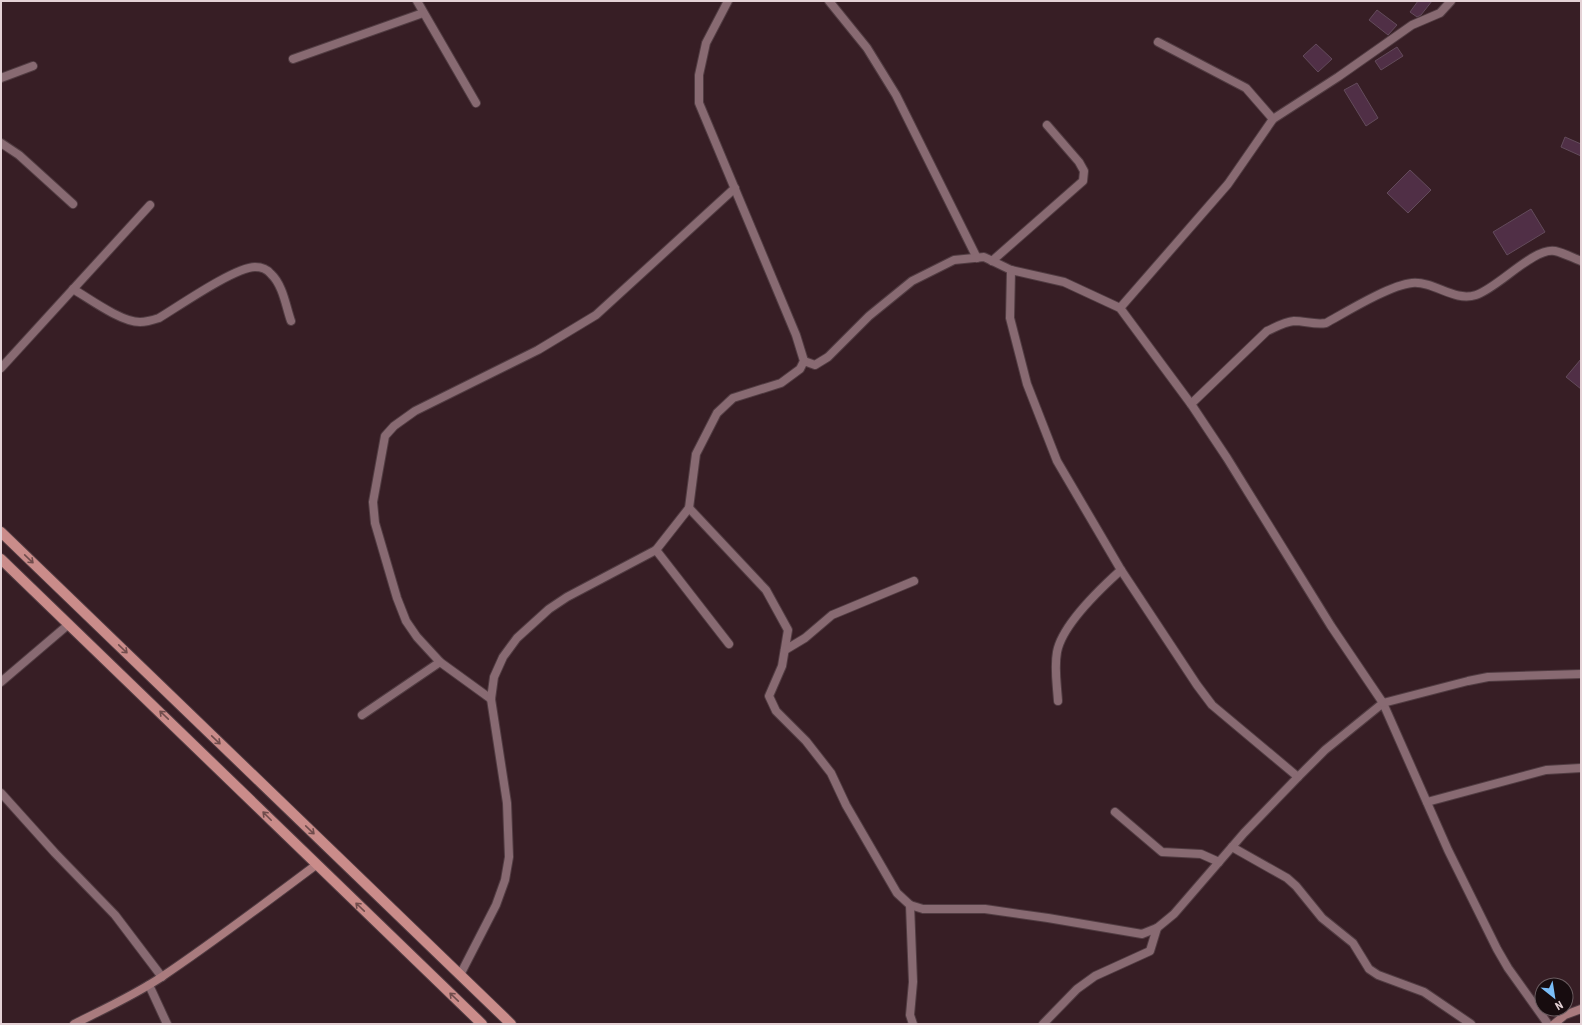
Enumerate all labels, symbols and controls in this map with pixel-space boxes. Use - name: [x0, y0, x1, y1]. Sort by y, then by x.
- one-way arrow: [24, 554, 34, 563]
- one-way arrow: [118, 644, 128, 654]
- one-way arrow: [159, 710, 169, 720]
- one-way arrow: [211, 735, 221, 744]
- one-way arrow: [262, 811, 272, 821]
- one-way arrow: [305, 825, 315, 834]
- one-way arrow: [355, 902, 365, 912]
- north arrow: [1534, 977, 1574, 1017]
- one-way arrow: [449, 992, 459, 1002]
- text: N: [1552, 998, 1565, 1013]

